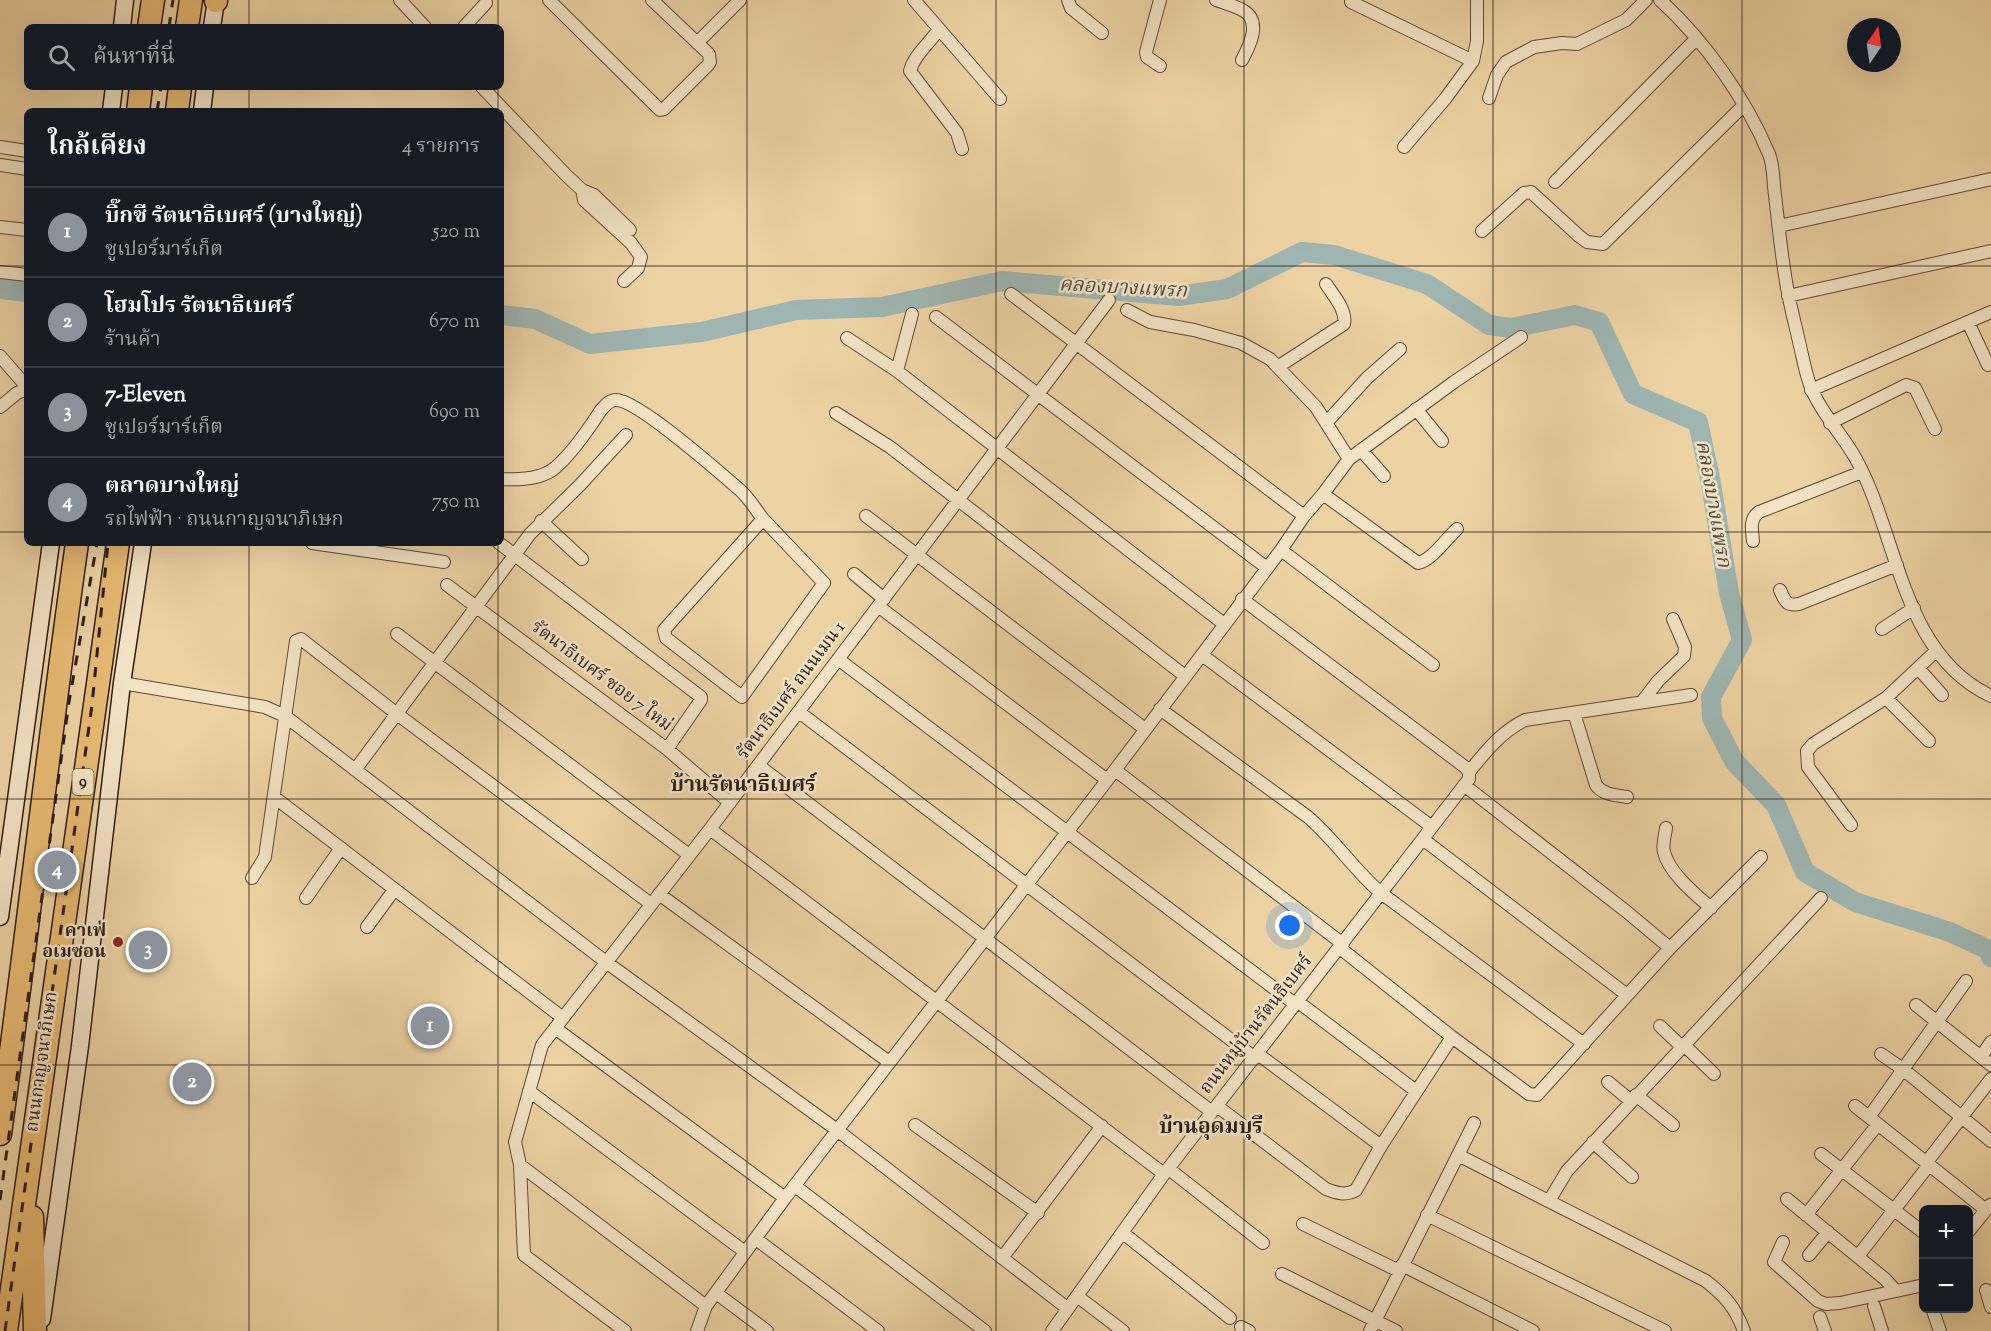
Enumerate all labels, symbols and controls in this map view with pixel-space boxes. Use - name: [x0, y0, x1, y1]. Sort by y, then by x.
- north arrow: [1847, 18, 1901, 72]
- search box: [24, 24, 504, 90]
- icon: search: [45, 41, 78, 74]
- text: ค้นหาที่นี่: [93, 42, 175, 74]
- text: ใกล้เคียง: [48, 129, 147, 166]
- text: 4 รายการ: [402, 133, 480, 162]
- text: บิ๊กซี รัตนาธิเบศร์ (บางใหญ่): [105, 201, 363, 233]
- text: 1: [64, 218, 71, 247]
- text: 520 m: [432, 218, 480, 247]
- text: ซูเปอร์มาร์เก็ต: [105, 236, 223, 265]
- water label: คลองบางแพรก: [1058, 271, 1189, 307]
- text: โฮมโปร รัตนาธิเบศร์: [105, 291, 293, 323]
- text: 2: [63, 308, 72, 337]
- text: 670 m: [429, 308, 480, 337]
- text: ร้านค้า: [105, 326, 160, 355]
- text: 7-Eleven: [105, 380, 186, 412]
- text: 3: [63, 398, 72, 427]
- text: 690 m: [429, 398, 480, 427]
- text: ซูเปอร์มาร์เก็ต: [105, 414, 223, 443]
- water label: คลองบางแพรก: [1687, 438, 1738, 570]
- text: ตลาดบางใหญ่: [105, 471, 239, 503]
- text: 4: [62, 488, 73, 517]
- text: 750 m: [432, 488, 480, 517]
- text: รถไฟฟ้า · ถนนกาญจนาภิเษก: [105, 506, 344, 535]
- street label: รัตนาธิเบศร์ ซอย 7 ใหม่: [525, 614, 678, 739]
- street label: รัตนาธิเบศร์ ถนนเมน 1: [731, 616, 853, 766]
- road number: 9: [72, 769, 94, 795]
- district label: บ้านรัตนาธิเบศร์: [670, 771, 818, 801]
- pin: 4: [38, 848, 76, 892]
- your location: [1275, 911, 1304, 940]
- place label: คาเฟ่ อเมซอน: [42, 919, 106, 966]
- pin: 3: [128, 928, 168, 972]
- marker: คาเฟ่ อเมซอน: [111, 935, 125, 949]
- street label: ถนนหมู่บ้านรัตนธิเบศร์: [1194, 949, 1320, 1100]
- street label: ถนนกาญจนาภิเษก: [20, 990, 66, 1134]
- pin: 1: [410, 1004, 450, 1048]
- pin: 2: [172, 1060, 212, 1104]
- district label: บ้านอุดมบุรี: [1159, 1113, 1263, 1143]
- map controls: [1919, 1205, 1973, 1313]
- button: +: [1919, 1205, 1973, 1259]
- button: −: [1919, 1259, 1973, 1313]

